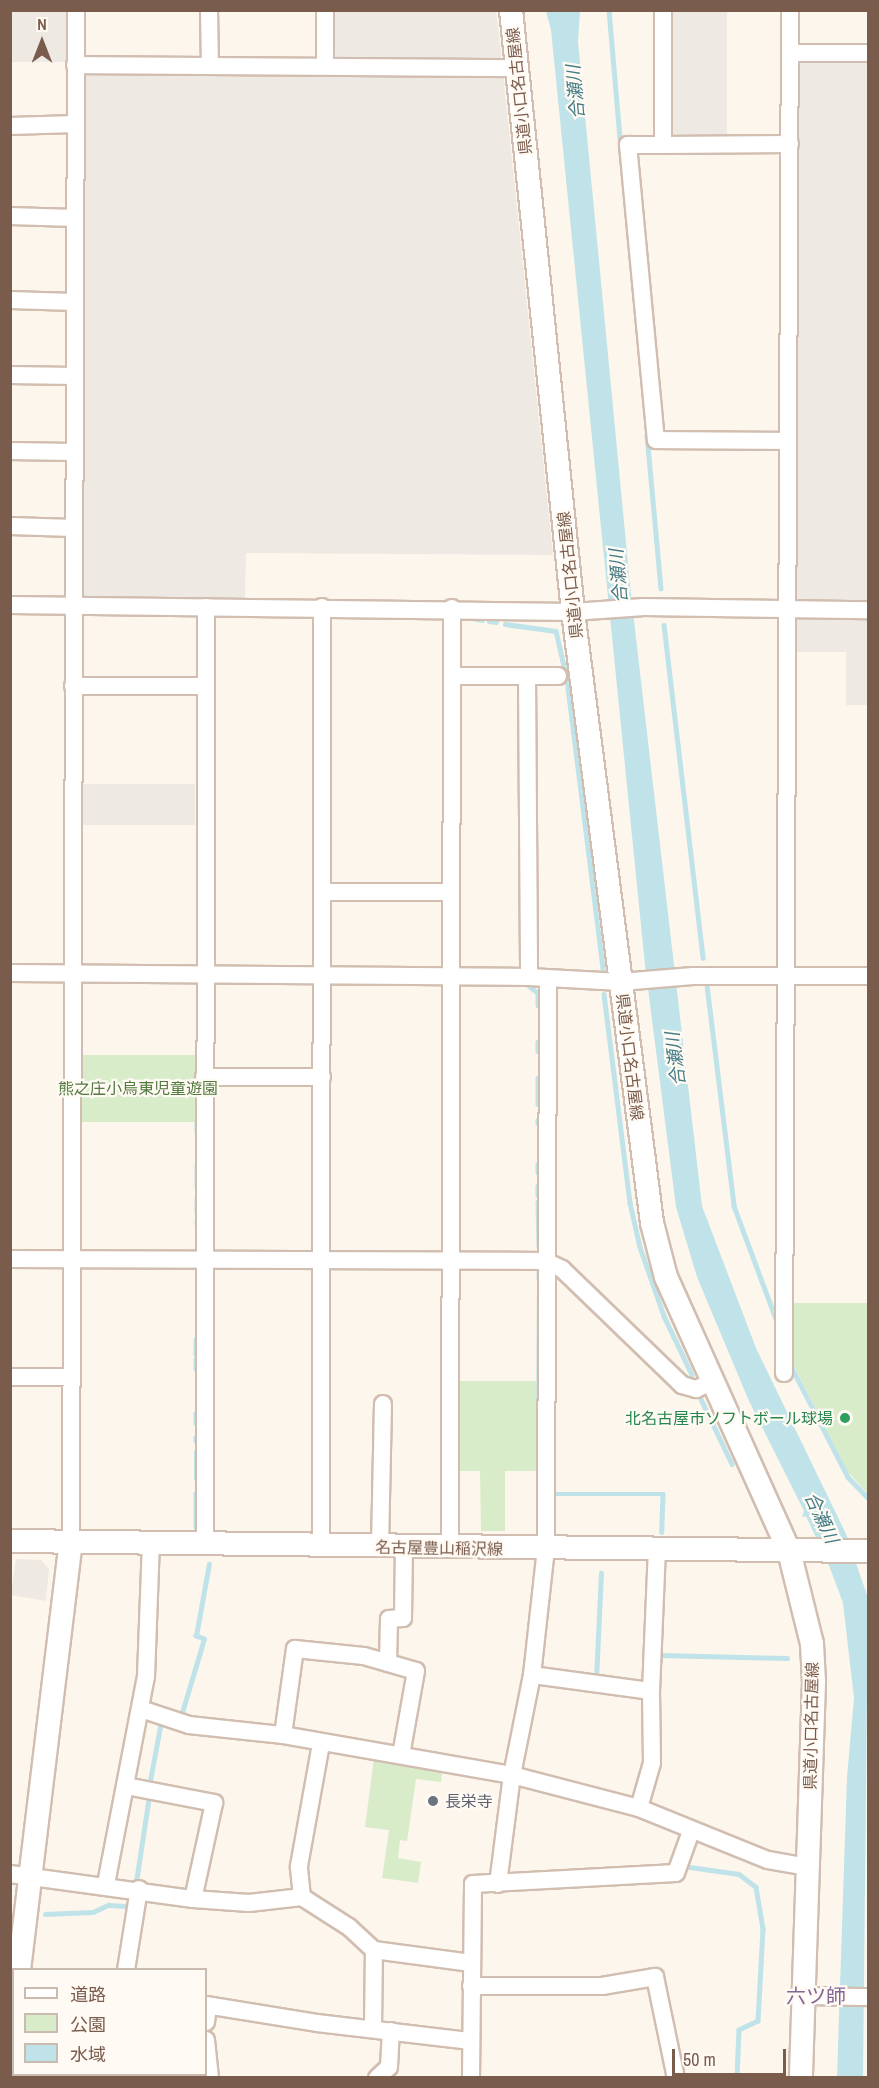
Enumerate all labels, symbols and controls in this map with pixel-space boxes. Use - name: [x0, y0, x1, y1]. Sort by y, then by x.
- north arrow: [12, 12, 72, 72]
- text: N: [37, 13, 47, 35]
- street label: 県道小口名古屋線: [503, 26, 535, 156]
- water label: 合瀬川: [563, 64, 589, 120]
- street label: 県道小口名古屋線: [554, 510, 586, 640]
- water label: 合瀬川: [606, 548, 632, 604]
- street label: 県道小口名古屋線: [613, 992, 647, 1122]
- water label: 合瀬川: [662, 1031, 690, 1087]
- park label: 熊之庄小烏東児童遊園: [58, 1078, 218, 1098]
- place label: 北名古屋市ソフトボール球場: [625, 1408, 833, 1428]
- marker: 北名古屋市ソフトボール球場: [838, 1411, 852, 1425]
- water label: 合瀬川: [800, 1489, 842, 1547]
- street label: 名古屋豊山稲沢線: [375, 1537, 503, 1559]
- street label: 県道小口名古屋線: [800, 1662, 822, 1790]
- place label: 長栄寺: [445, 1791, 493, 1811]
- marker: 長栄寺: [426, 1794, 440, 1808]
- legend: [12, 1968, 207, 2076]
- text: 道路: [70, 1982, 106, 2007]
- district label: 六ツ師: [786, 1983, 846, 2007]
- text: 公園: [70, 2012, 106, 2037]
- scale bar: [675, 2037, 789, 2075]
- text: 水域: [70, 2042, 106, 2067]
- text: 50 m: [683, 2047, 716, 2072]

